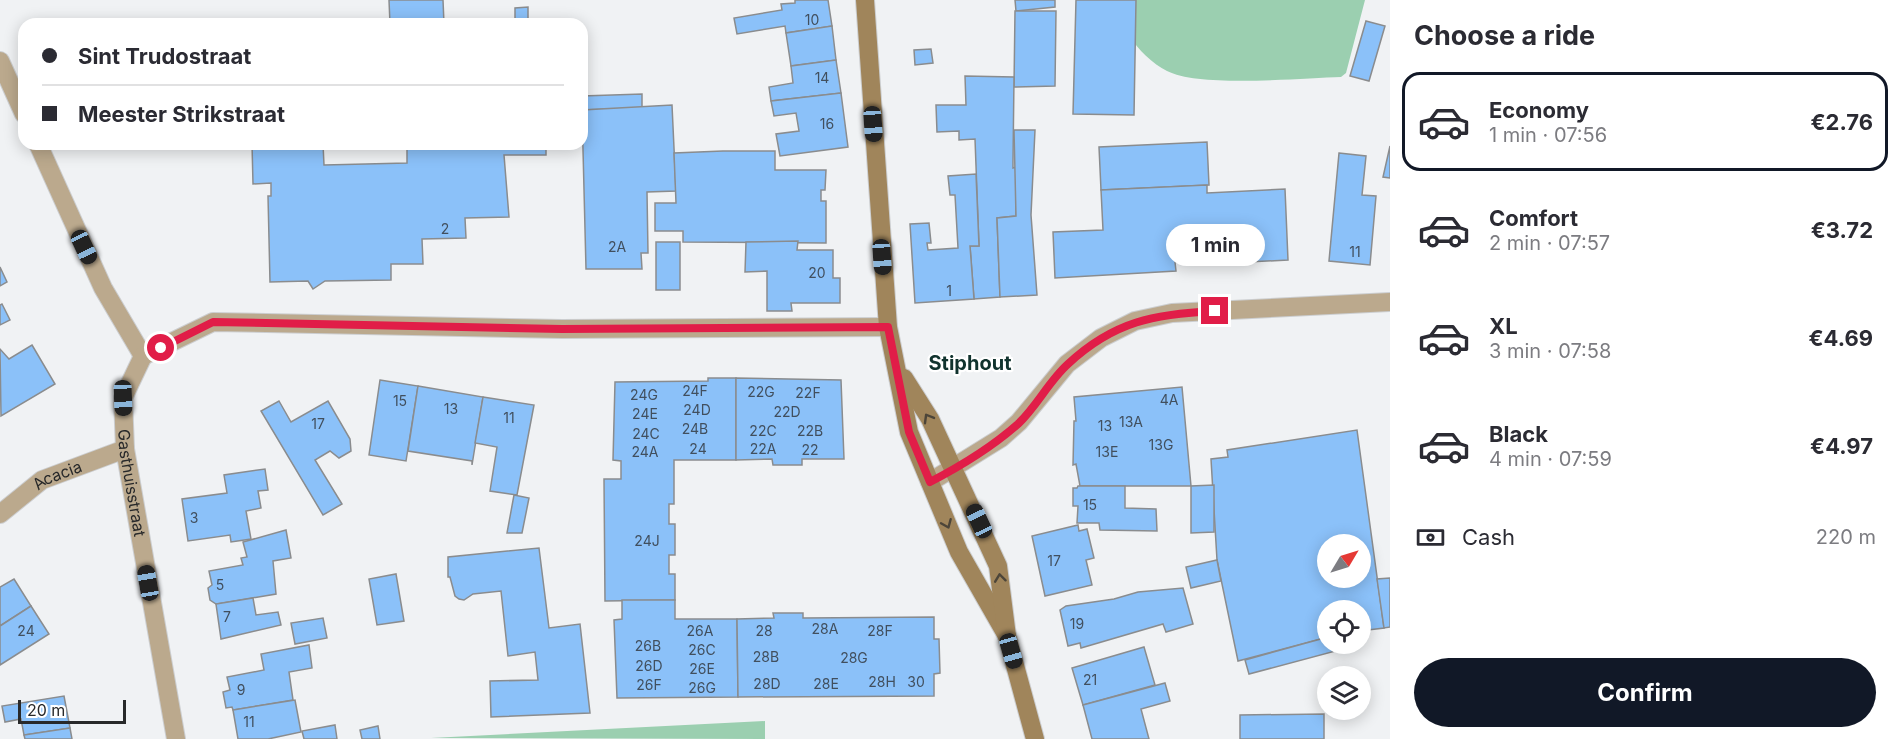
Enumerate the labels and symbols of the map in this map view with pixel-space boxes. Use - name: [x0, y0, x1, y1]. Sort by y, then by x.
- house number: 10: [805, 11, 819, 28]
- house number: 14: [815, 69, 829, 86]
- car: [863, 105, 883, 143]
- house number: 16: [820, 115, 834, 132]
- house number: 2: [441, 220, 449, 237]
- callout: 1 min: [1166, 224, 1264, 266]
- car: [68, 227, 100, 267]
- house number: 2A: [608, 238, 626, 255]
- car: [872, 238, 892, 276]
- house number: 11: [1349, 243, 1361, 260]
- house number: 20: [808, 264, 826, 281]
- house number: 1: [946, 282, 952, 299]
- route end: [1201, 297, 1228, 324]
- route start: [147, 334, 174, 361]
- district label: Stiphout: [929, 351, 1011, 375]
- car: [113, 380, 133, 416]
- house number: 24F: [682, 382, 708, 399]
- house number: 22G: [747, 383, 775, 400]
- house number: 22F: [795, 384, 821, 401]
- house number: 24G: [630, 386, 658, 403]
- house number: 4A: [1160, 391, 1179, 408]
- house number: 15: [393, 392, 407, 409]
- house number: 13: [444, 400, 458, 417]
- house number: 24D: [683, 401, 711, 418]
- house number: 22D: [773, 403, 801, 420]
- house number: 24E: [632, 405, 658, 422]
- house number: 11: [503, 409, 515, 426]
- house number: 13A: [1119, 413, 1143, 430]
- one-way arrow: [924, 414, 936, 424]
- house number: 17: [311, 415, 325, 432]
- house number: 13: [1098, 417, 1112, 434]
- house number: 24B: [682, 420, 708, 437]
- house number: 22C: [749, 422, 777, 439]
- house number: 22B: [797, 422, 823, 439]
- house number: 24C: [632, 425, 660, 442]
- street label: Gasthuisstraat: [114, 429, 150, 538]
- house number: 13G: [1149, 436, 1173, 453]
- house number: 24: [689, 440, 707, 457]
- house number: 22A: [750, 440, 777, 457]
- house number: 22: [801, 441, 819, 458]
- house number: 24A: [631, 443, 659, 460]
- house number: 13E: [1096, 443, 1118, 460]
- street label: Acacia: [28, 456, 84, 494]
- house number: 15: [1083, 496, 1097, 513]
- car: [963, 501, 995, 541]
- house number: 3: [190, 509, 198, 526]
- one-way arrow: [940, 517, 952, 528]
- house number: 24J: [634, 532, 660, 549]
- north arrow: [1317, 534, 1371, 588]
- house number: 17: [1047, 552, 1061, 569]
- car: [136, 564, 160, 602]
- one-way arrow: [994, 573, 1006, 582]
- house number: 5: [216, 576, 224, 593]
- house number: 7: [223, 608, 231, 625]
- house number: 19: [1070, 615, 1084, 632]
- house number: 28A: [812, 620, 839, 637]
- house number: 24: [17, 622, 35, 639]
- house number: 26A: [687, 622, 714, 639]
- house number: 28: [755, 622, 773, 639]
- house number: 28F: [867, 622, 893, 639]
- car: [997, 631, 1025, 671]
- house number: 26B: [635, 637, 661, 654]
- house number: 26C: [688, 641, 716, 658]
- house number: 28B: [753, 648, 779, 665]
- house number: 28G: [840, 649, 868, 666]
- house number: 26D: [635, 657, 663, 674]
- house number: 26E: [689, 660, 715, 677]
- house number: 21: [1083, 671, 1097, 688]
- house number: 28H: [868, 673, 896, 690]
- house number: 30: [907, 673, 925, 690]
- house number: 28D: [753, 675, 781, 692]
- house number: 28E: [813, 675, 839, 692]
- house number: 26F: [636, 676, 662, 693]
- house number: 26G: [688, 679, 716, 696]
- house number: 9: [237, 681, 245, 698]
- scale bar: [18, 697, 126, 724]
- house number: 11: [243, 713, 255, 730]

